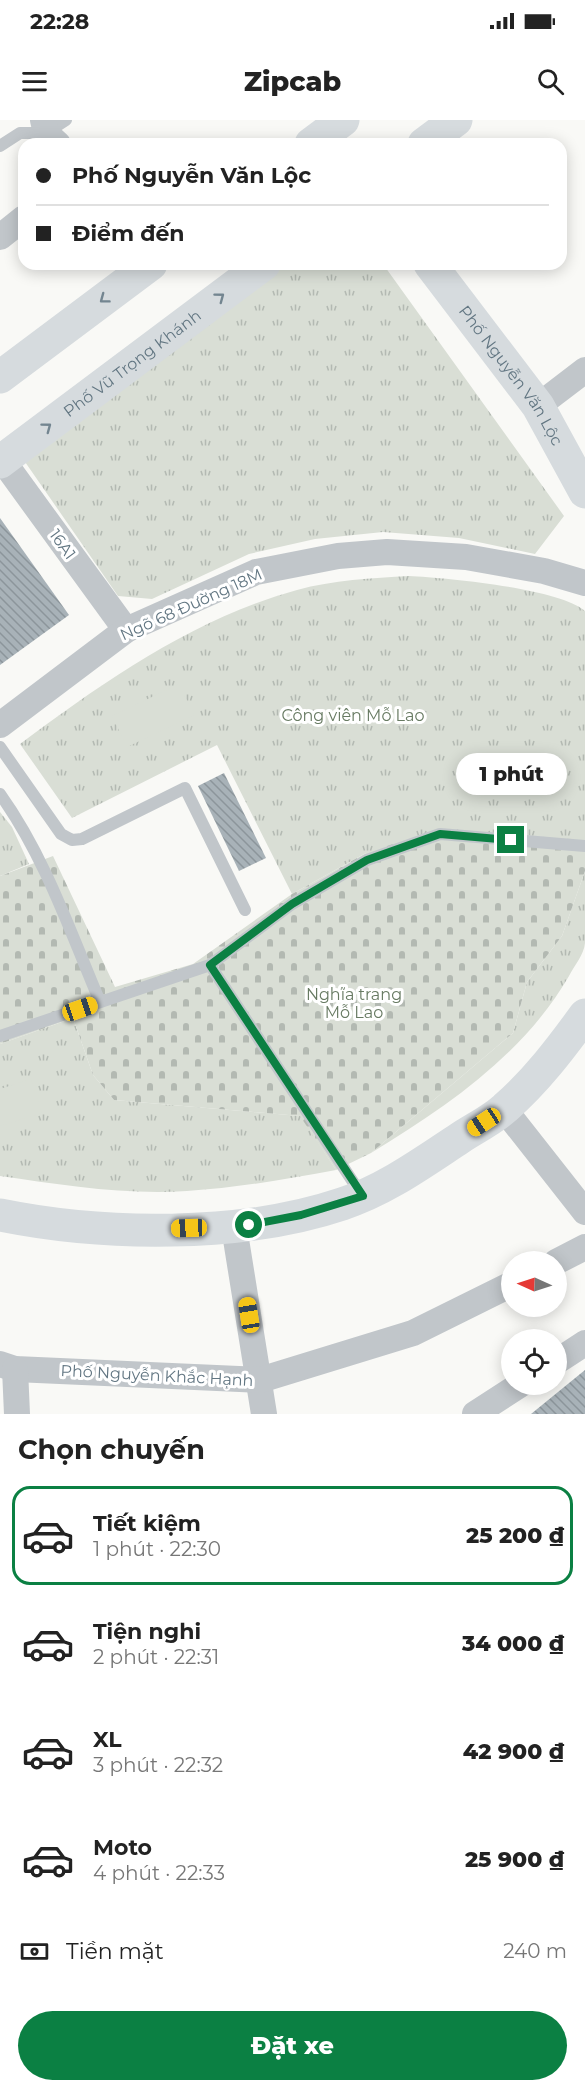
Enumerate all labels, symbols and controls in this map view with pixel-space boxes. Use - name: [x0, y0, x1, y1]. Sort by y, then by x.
- text: 22:28: [30, 8, 89, 35]
- icon: menu: [18, 65, 51, 98]
- text: Zipcab: [244, 65, 341, 98]
- icon: search: [534, 65, 567, 98]
- text: Phố Nguyễn Văn Lộc: [72, 162, 311, 189]
- text: Điểm đến: [72, 220, 185, 247]
- one-way arrow: [100, 292, 111, 303]
- one-way arrow: [213, 293, 224, 304]
- street label: Phố Nguyễn Văn Lộc: [455, 302, 567, 449]
- street label: Phố Vũ Trọng Khánh: [60, 306, 205, 421]
- one-way arrow: [40, 423, 51, 434]
- street label: 16A1: [45, 526, 80, 563]
- street label: Ngõ 68 Đường 18M: [117, 565, 265, 644]
- park label: Công viên Mỗ Lao: [281, 706, 425, 725]
- callout: 1 phút: [456, 753, 566, 795]
- text: 1 phút: [479, 762, 544, 786]
- route end: [497, 826, 524, 853]
- park label: Nghĩa trang Mỗ Lao: [306, 985, 402, 1022]
- car: [60, 995, 100, 1023]
- car: [464, 1105, 504, 1139]
- route start: [235, 1211, 262, 1238]
- car: [171, 1218, 207, 1238]
- north arrow: [501, 1251, 567, 1317]
- map controls: [501, 1251, 567, 1395]
- car: [237, 1296, 261, 1334]
- button: locate: [501, 1329, 567, 1395]
- street label: Phố Nguyễn Khắc Hạnh: [60, 1361, 254, 1390]
- text: Chọn chuyến: [18, 1433, 205, 1466]
- icon: car: [21, 1509, 75, 1563]
- text: Tiết kiệm: [93, 1510, 201, 1537]
- text: 25 200 ₫: [466, 1522, 564, 1549]
- text: 1 phút · 22:30: [93, 1537, 221, 1561]
- icon: car: [21, 1617, 75, 1671]
- text: Tiện nghi: [93, 1618, 201, 1645]
- text: 34 000 ₫: [462, 1630, 564, 1657]
- text: 2 phút · 22:31: [93, 1645, 219, 1669]
- icon: car: [21, 1725, 75, 1779]
- text: XL: [93, 1726, 122, 1753]
- text: 42 900 ₫: [463, 1738, 564, 1765]
- text: 3 phút · 22:32: [93, 1753, 223, 1777]
- icon: car: [21, 1833, 75, 1887]
- text: Moto: [93, 1834, 152, 1861]
- text: 25 900 ₫: [465, 1846, 564, 1873]
- text: 4 phút · 22:33: [93, 1861, 225, 1885]
- icon: cash: [18, 1935, 51, 1968]
- text: Tiền mặt: [66, 1938, 164, 1965]
- text: 240 m: [503, 1939, 567, 1963]
- button: Đặt xe: [18, 2011, 567, 2080]

